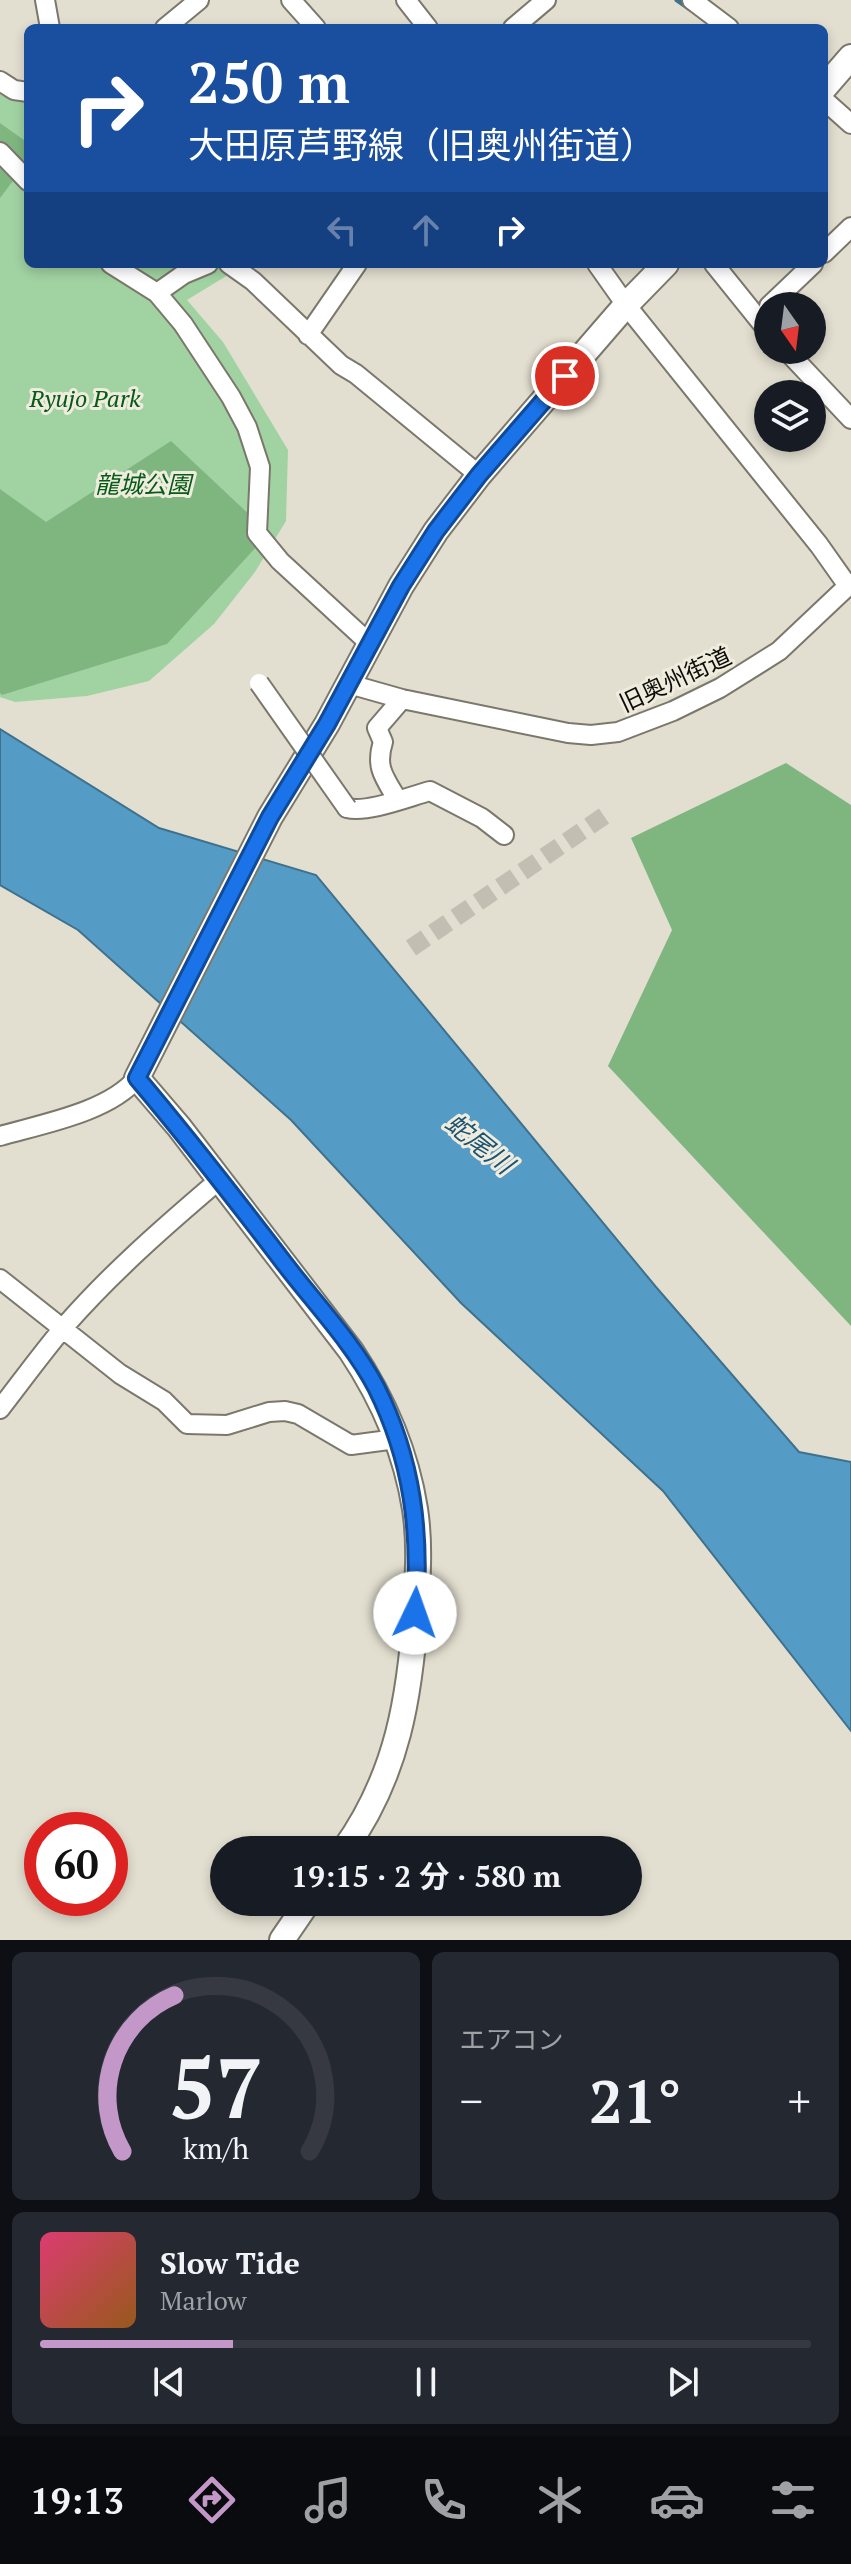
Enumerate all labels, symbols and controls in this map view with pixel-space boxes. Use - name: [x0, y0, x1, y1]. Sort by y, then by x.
- text: 250 m: [188, 45, 350, 119]
- icon: right: [56, 56, 160, 160]
- text: 大田原芦野線（旧奥州街道）: [188, 121, 656, 168]
- icon: left: [320, 208, 364, 252]
- icon: ahead: [404, 208, 448, 252]
- icon: right: [488, 208, 532, 252]
- north arrow: [754, 292, 826, 364]
- map controls: [754, 292, 826, 452]
- pin: [531, 342, 599, 410]
- icon: arrive: [543, 354, 587, 398]
- button: layers: [754, 380, 826, 452]
- park label: Ryujo Park: [29, 382, 141, 414]
- park label: 龍城公園: [95, 468, 194, 500]
- street label: 旧奥州街道: [614, 639, 736, 719]
- water label: 蛇尾川: [439, 1105, 523, 1183]
- position arrow: [373, 1571, 457, 1655]
- speed limit sign: 60: [24, 1812, 128, 1916]
- text: 19:15 · 2 分 · 580 m: [291, 1856, 561, 1896]
- text: エアコン: [460, 2022, 564, 2056]
- text: 57: [169, 2032, 263, 2142]
- text: 21°: [589, 2061, 682, 2140]
- text: −: [460, 2071, 483, 2130]
- text: +: [788, 2071, 811, 2130]
- text: km/h: [183, 2129, 249, 2167]
- text: Slow Tide: [160, 2243, 300, 2283]
- text: Marlow: [160, 2283, 246, 2317]
- icon: previous: [147, 2360, 191, 2404]
- icon: pause: [404, 2360, 448, 2404]
- icon: next: [661, 2360, 705, 2404]
- icon: directions: [184, 2472, 240, 2528]
- icon: music: [300, 2472, 356, 2528]
- icon: phone: [416, 2472, 472, 2528]
- icon: climate: [532, 2472, 588, 2528]
- icon: car: [649, 2472, 705, 2528]
- icon: filters: [765, 2472, 821, 2528]
- text: 19:13: [30, 2477, 124, 2524]

